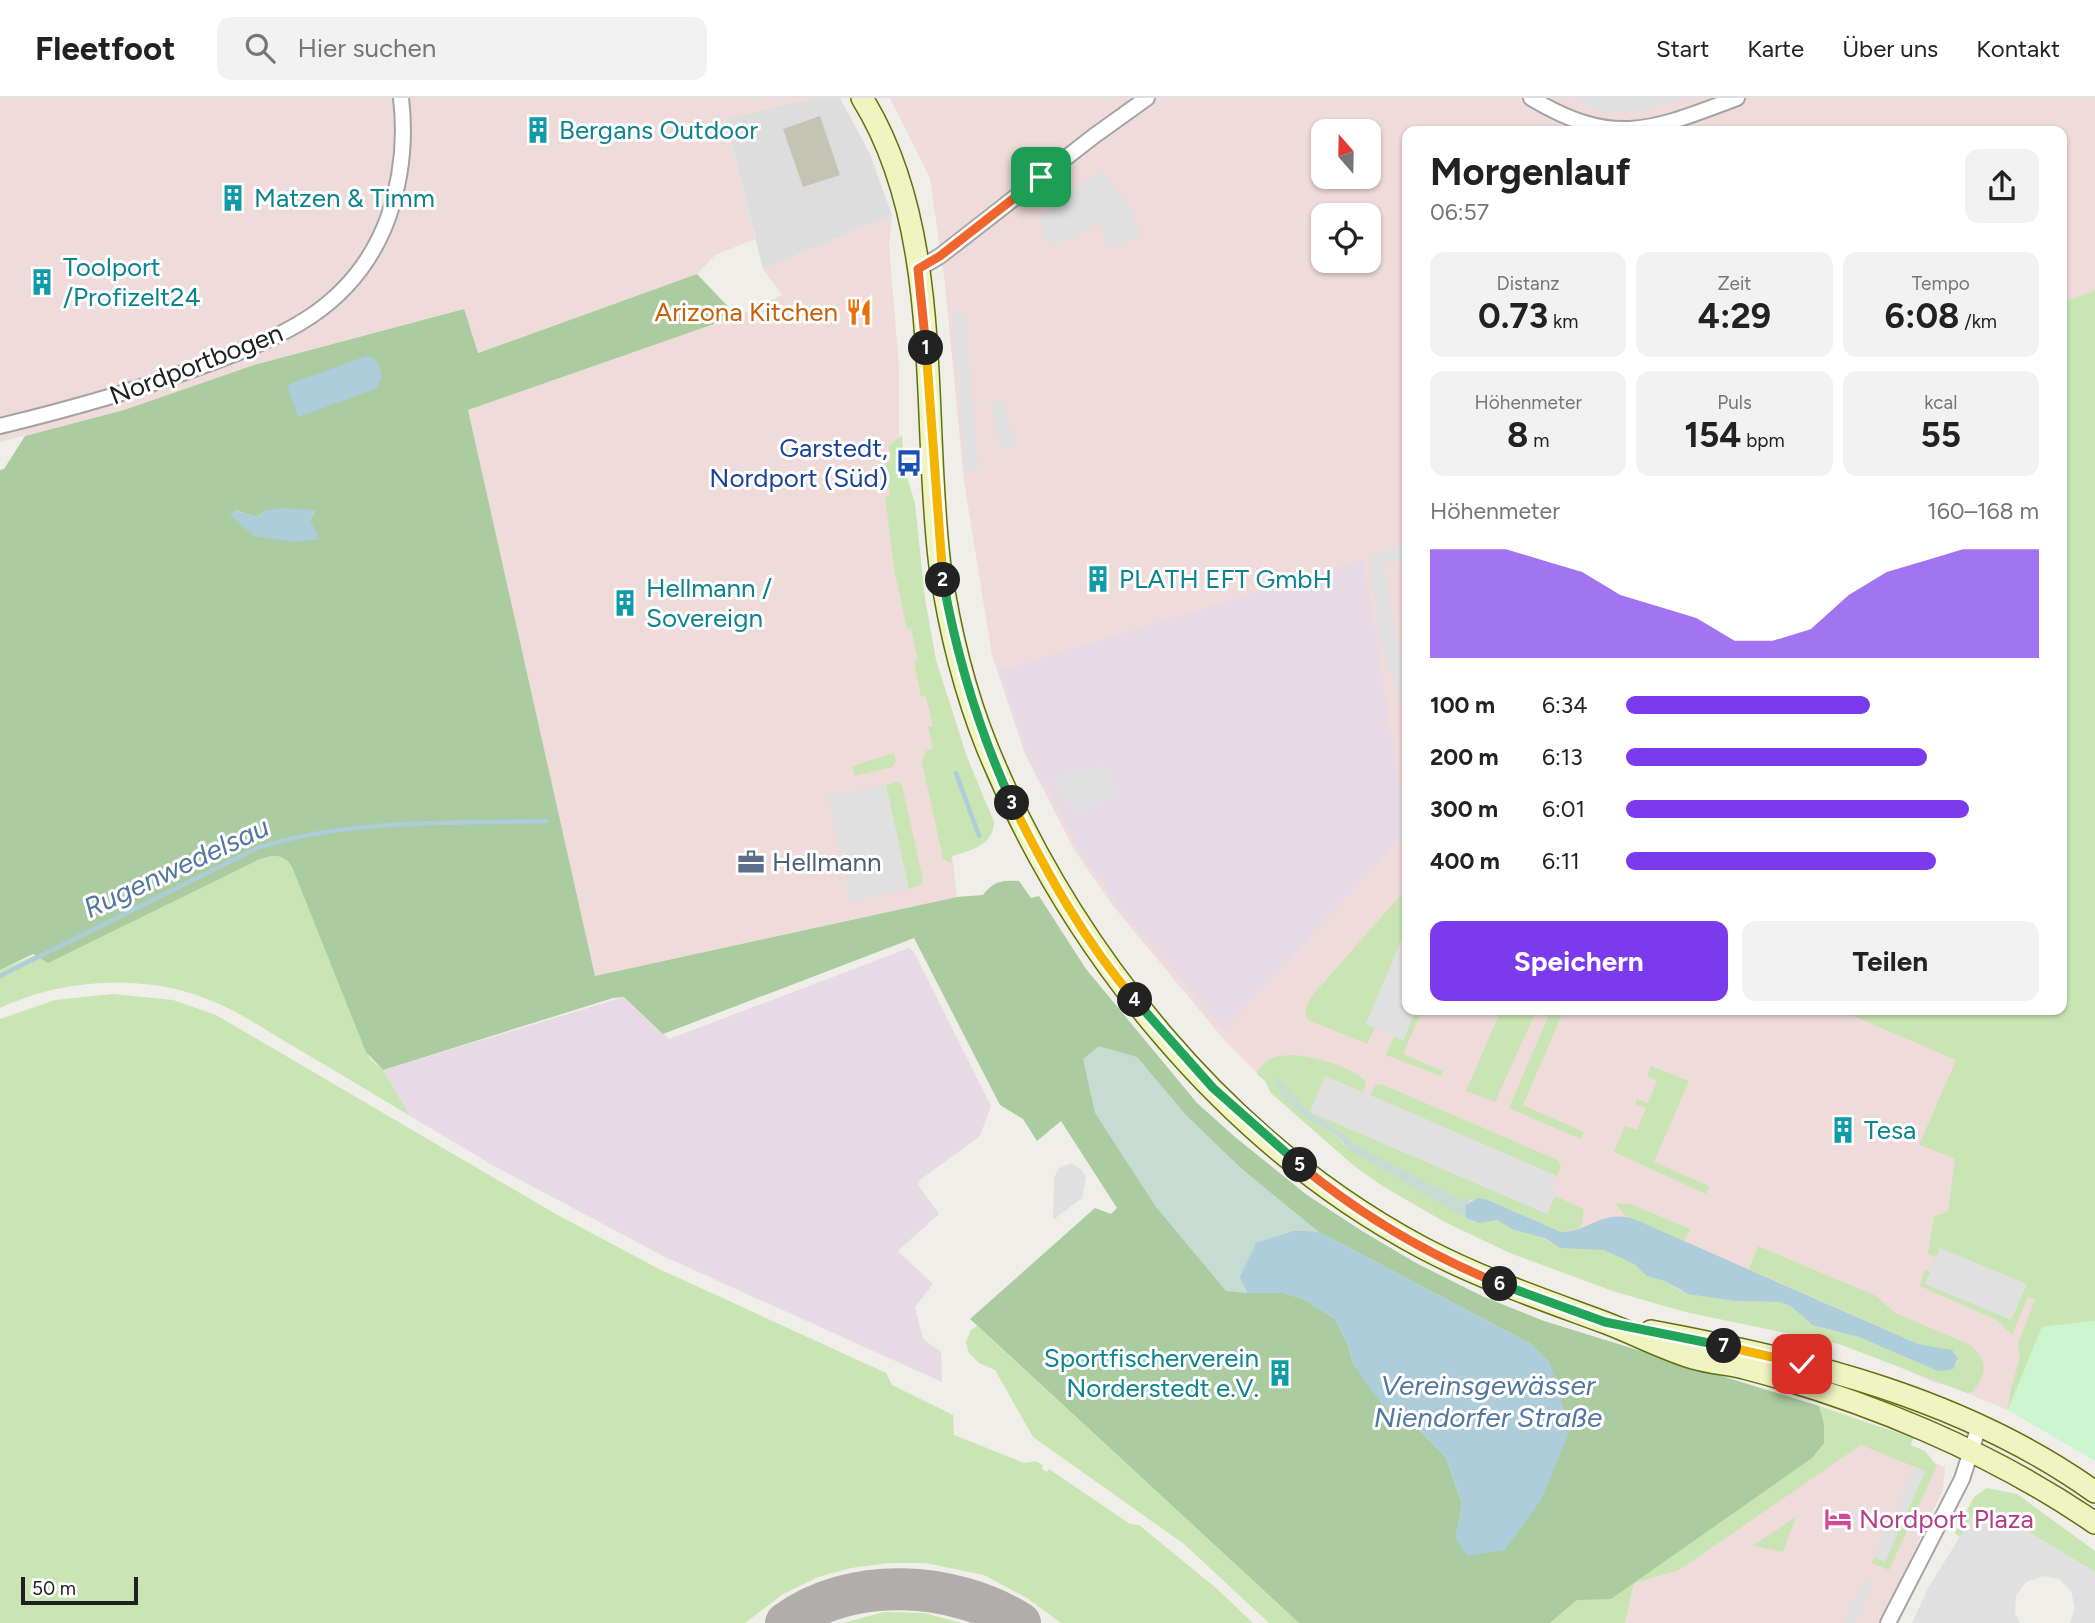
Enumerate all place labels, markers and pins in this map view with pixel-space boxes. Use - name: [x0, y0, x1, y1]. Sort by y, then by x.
- place label: Bergans Outdoor: [559, 114, 758, 146]
- building icon: Bergans Outdoor: [523, 115, 553, 145]
- pin: [1011, 147, 1071, 207]
- place label: Matzen & Timm: [254, 182, 435, 214]
- building icon: Matzen & Timm: [218, 183, 248, 213]
- place label: Toolport /Profizelt24: [63, 251, 201, 313]
- building icon: Toolport /Profizelt24: [27, 267, 57, 297]
- place label: Arizona Kitchen: [655, 296, 838, 328]
- restaurant icon: Arizona Kitchen: [844, 297, 874, 327]
- pin: 1: [908, 330, 944, 366]
- place label: Garstedt, Nordport (Süd): [709, 432, 888, 494]
- bus stop icon: Garstedt, Nordport (Süd): [894, 448, 924, 478]
- pin: 2: [926, 562, 960, 598]
- place label: PLATH EFT GmbH: [1119, 563, 1332, 595]
- building icon: PLATH EFT GmbH: [1083, 564, 1113, 594]
- place label: Hellmann / Sovereign: [646, 572, 772, 634]
- building icon: Hellmann / Sovereign: [610, 588, 640, 618]
- pin: 3: [995, 786, 1030, 820]
- place label: Hellmann: [772, 846, 882, 878]
- office icon: Hellmann: [736, 847, 766, 877]
- pin: 4: [1118, 982, 1152, 1018]
- place label: Tesa: [1864, 1114, 1916, 1146]
- building icon: Tesa: [1828, 1115, 1858, 1145]
- pin: 5: [1282, 1148, 1318, 1182]
- pin: 6: [1482, 1266, 1518, 1302]
- pin: 7: [1706, 1328, 1742, 1364]
- pin: [1772, 1334, 1832, 1394]
- place label: Sportfischerverein Norderstedt e.V.: [1044, 1342, 1259, 1404]
- building icon: Sportfischerverein Norderstedt e.V.: [1265, 1358, 1295, 1388]
- place label: Nordport Plaza: [1859, 1503, 2034, 1535]
- hotel icon: Nordport Plaza: [1823, 1504, 1853, 1534]

